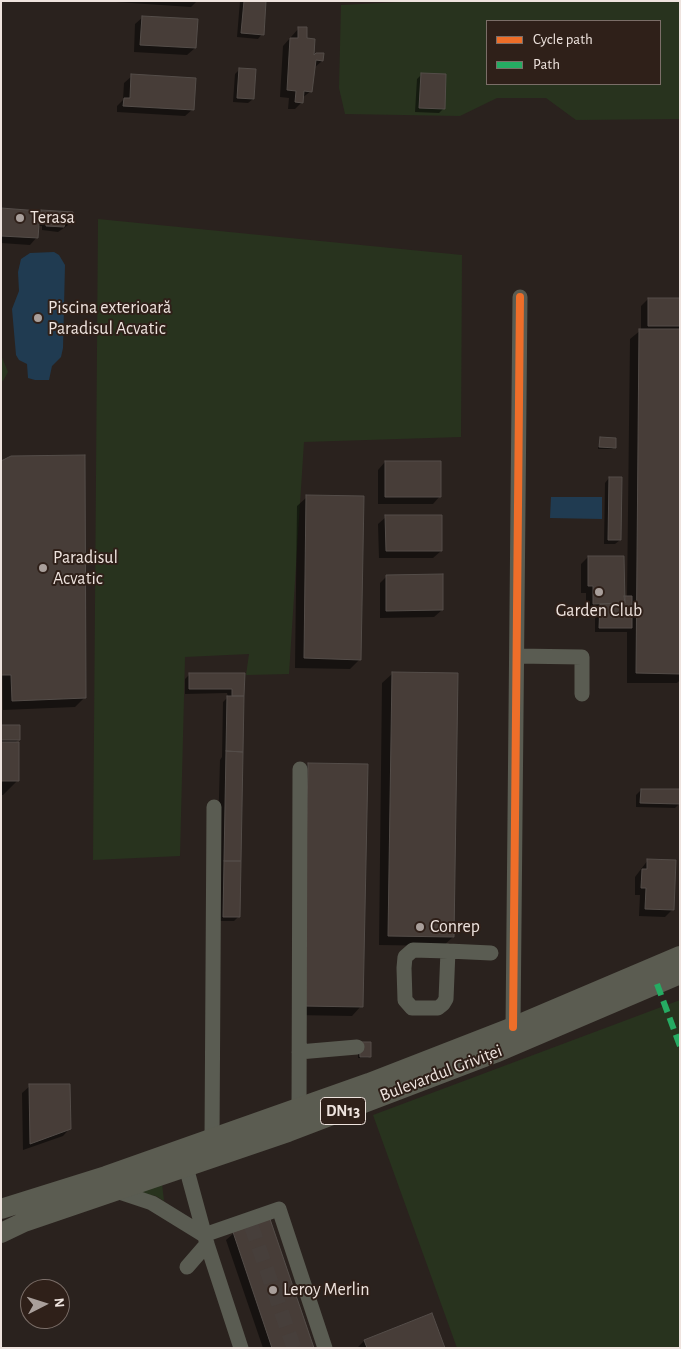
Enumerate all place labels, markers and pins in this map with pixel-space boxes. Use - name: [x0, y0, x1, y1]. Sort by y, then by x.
- place label: Terasa: [30, 207, 75, 229]
- marker: Terasa: [14, 212, 26, 224]
- place label: Piscina exterioară Paradisul Acvatic: [48, 297, 171, 340]
- marker: Piscina exterioară Paradisul Acvatic: [32, 312, 44, 324]
- place label: Paradisul Acvatic: [53, 547, 118, 590]
- marker: Paradisul Acvatic: [37, 562, 49, 574]
- marker: Garden Club: [593, 586, 605, 598]
- place label: Garden Club: [556, 600, 642, 622]
- place label: Conrep: [430, 916, 480, 938]
- marker: Conrep: [414, 921, 426, 933]
- place label: Leroy Merlin: [283, 1279, 370, 1301]
- marker: Leroy Merlin: [267, 1284, 279, 1296]

